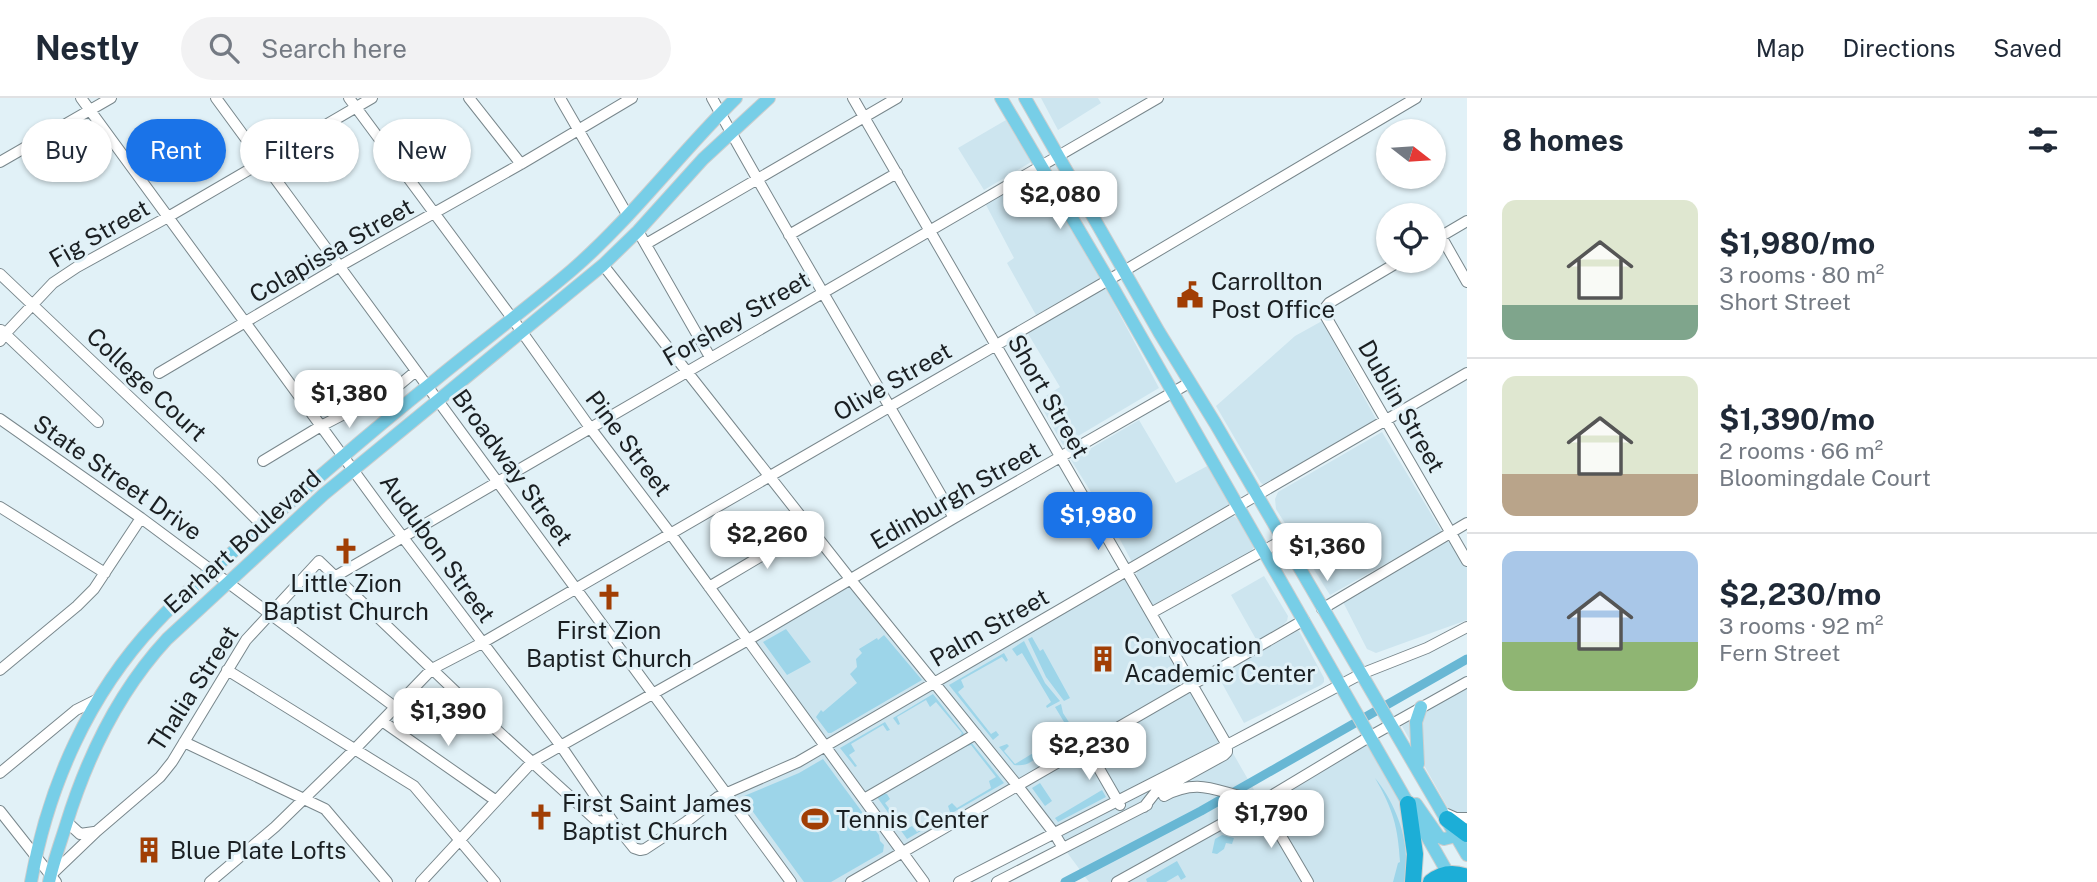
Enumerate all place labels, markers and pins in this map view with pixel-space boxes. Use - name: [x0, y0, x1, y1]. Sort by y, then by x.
- pin: $2,080: [1003, 172, 1117, 231]
- place label: Carrollton Post Office: [1211, 267, 1335, 323]
- public building icon: Carrollton Post Office: [1175, 280, 1205, 310]
- pin: $1,380: [292, 370, 406, 430]
- pin: $1,980: [1041, 492, 1155, 552]
- pin: $2,260: [710, 512, 824, 571]
- pin: $1,360: [1270, 524, 1384, 583]
- church icon: Little Zion Baptist Church: [331, 536, 361, 566]
- place label: Little Zion Baptist Church: [263, 569, 429, 625]
- church icon: First Zion Baptist Church: [594, 582, 624, 612]
- place label: First Zion Baptist Church: [526, 616, 692, 672]
- place label: Convocation Academic Center: [1124, 631, 1316, 687]
- building icon: Convocation Academic Center: [1088, 644, 1118, 674]
- pin: $1,390: [391, 688, 505, 748]
- pin: $2,230: [1032, 722, 1146, 782]
- place label: First Saint James Baptist Church: [562, 789, 752, 845]
- pin: $1,790: [1214, 790, 1328, 850]
- church icon: First Saint James Baptist Church: [526, 802, 556, 832]
- sports icon: Tennis Center: [800, 804, 830, 834]
- place label: Tennis Center: [836, 805, 989, 833]
- building icon: Blue Plate Lofts: [134, 835, 164, 865]
- place label: Blue Plate Lofts: [170, 836, 346, 864]

